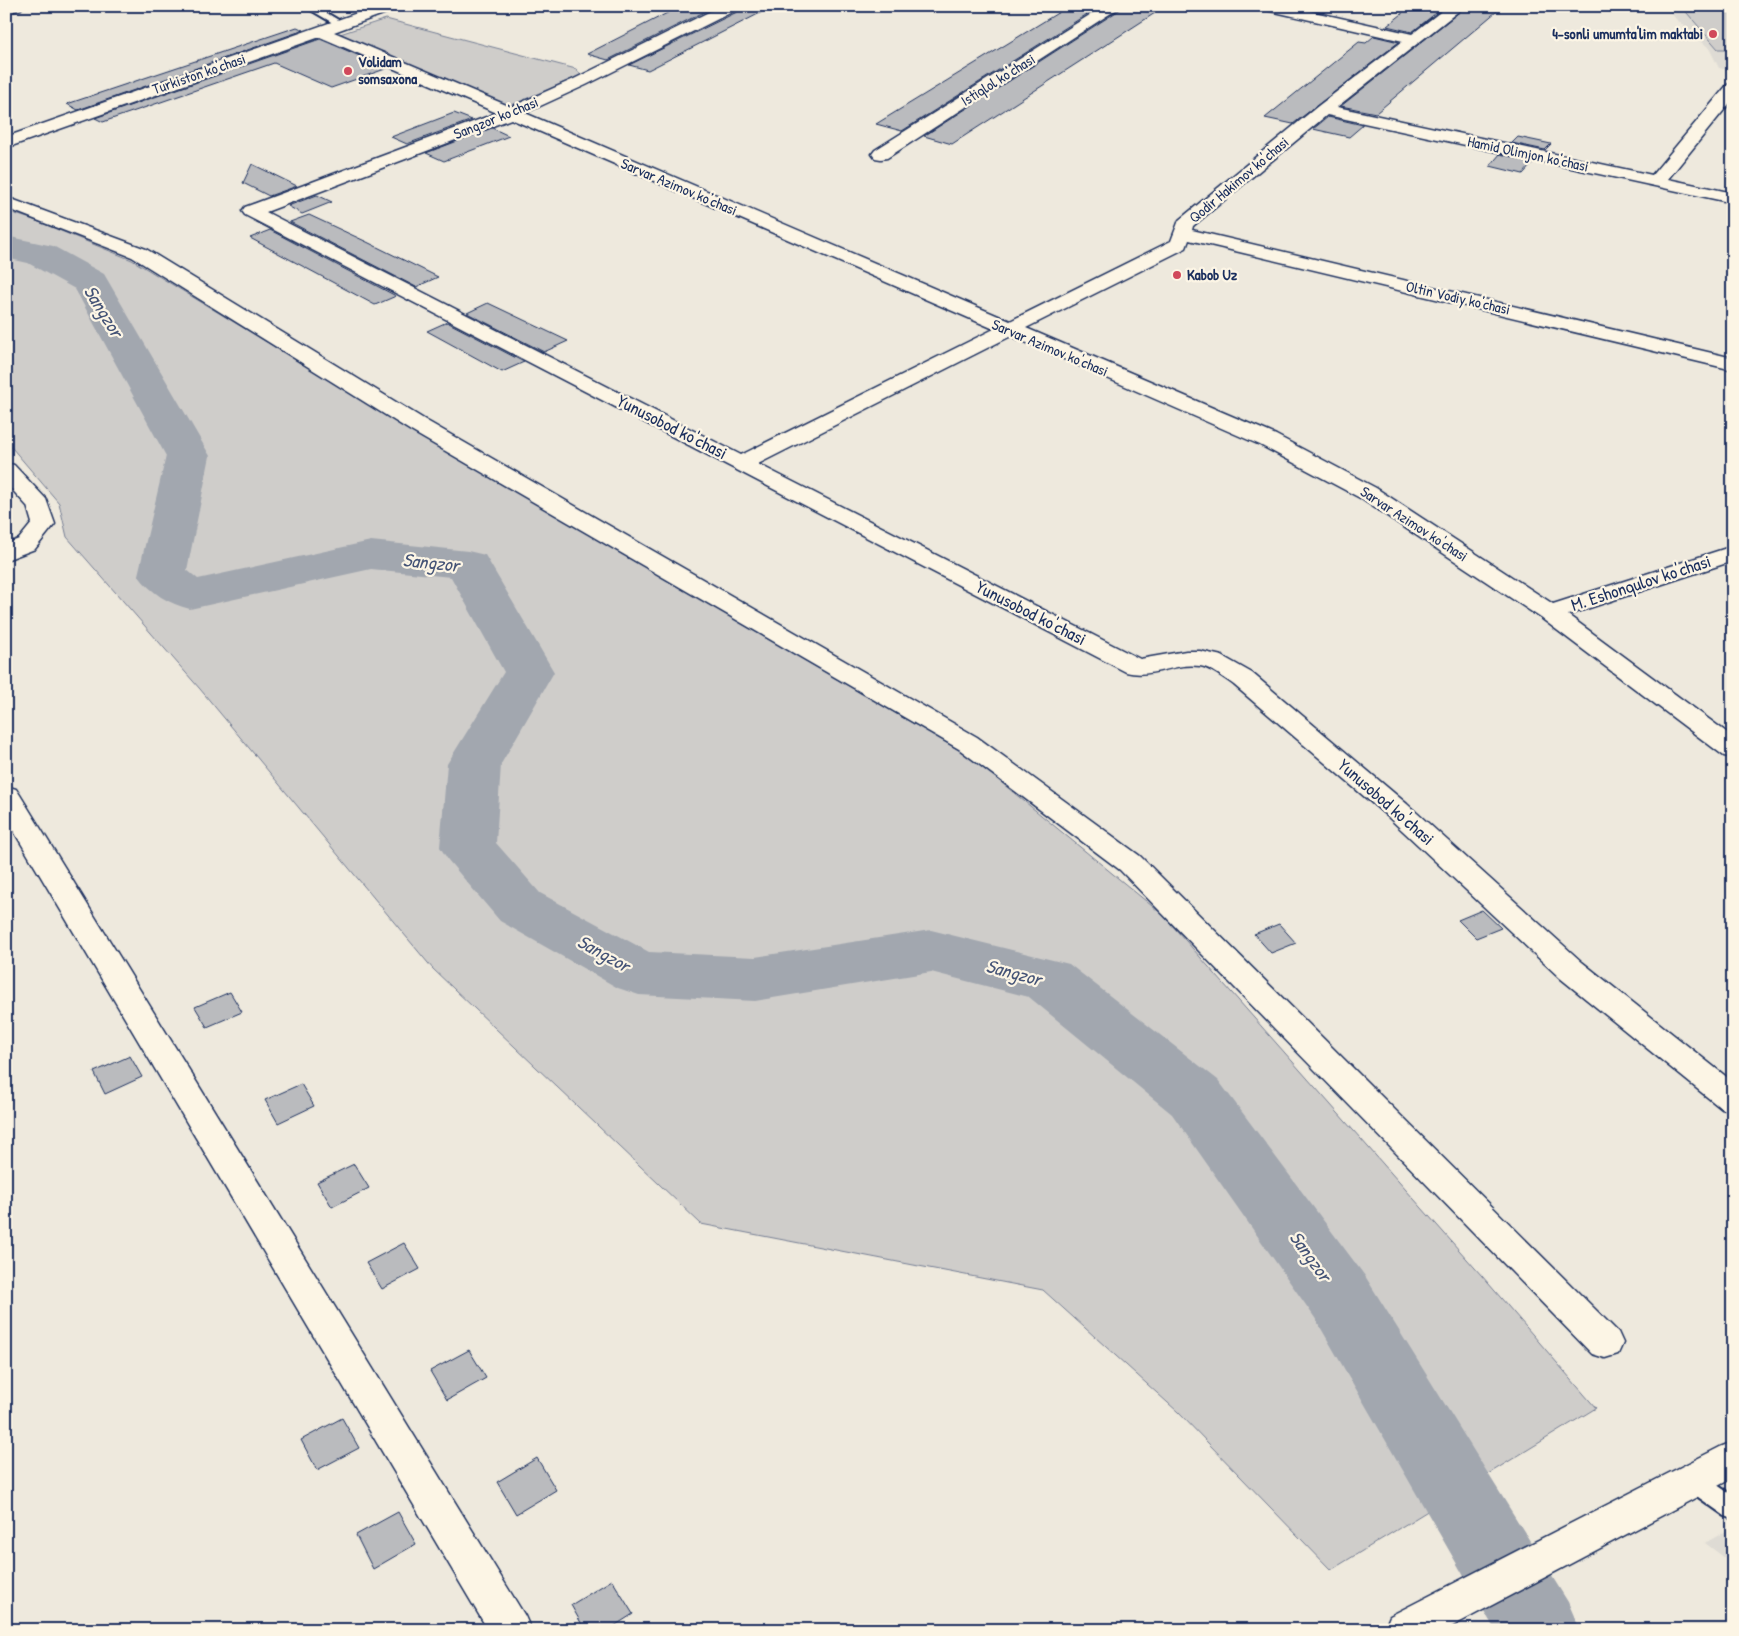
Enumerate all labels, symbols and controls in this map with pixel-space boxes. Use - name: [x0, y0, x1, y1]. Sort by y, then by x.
- place label: 4-sonli umumta'lim maktabi: [1552, 23, 1703, 44]
- marker: 4-sonli umumta'lim maktabi: [1707, 28, 1719, 40]
- street label: Turkiston ko'chasi: [149, 48, 248, 99]
- street label: Istiqlol ko'chasi: [957, 48, 1039, 111]
- place label: Volidam somsaxona: [358, 51, 417, 89]
- marker: Volidam somsaxona: [342, 65, 354, 77]
- street label: Sangzor ko'chasi: [450, 91, 541, 144]
- street label: Hamid Olimjon ko'chasi: [1466, 130, 1591, 177]
- street label: Qodir Hakimov ko'chasi: [1184, 132, 1293, 228]
- street label: Sarvar Azimov ko'chasi: [618, 153, 741, 220]
- place label: Kabob Uz: [1187, 264, 1238, 285]
- marker: Kabob Uz: [1171, 269, 1183, 281]
- street label: Oltin Vodiy ko'chasi: [1404, 275, 1512, 320]
- water label: Sangzor: [78, 280, 131, 344]
- street label: Sarvar Azimov ko'chasi: [989, 314, 1112, 381]
- street label: Yunusobod ko'chasi: [613, 388, 732, 465]
- street label: Sarvar Azimov ko'chasi: [1356, 481, 1472, 566]
- water label: Sangzor: [402, 546, 463, 578]
- street label: M. Eshonqulov ko'chasi: [1568, 548, 1714, 617]
- street label: Yunusobod ko'chasi: [972, 574, 1091, 651]
- street label: Yunusobod ko'chasi: [1333, 753, 1440, 851]
- water label: Sangzor: [573, 928, 637, 979]
- water label: Sangzor: [983, 952, 1047, 993]
- water label: Sangzor: [1284, 1226, 1340, 1289]

